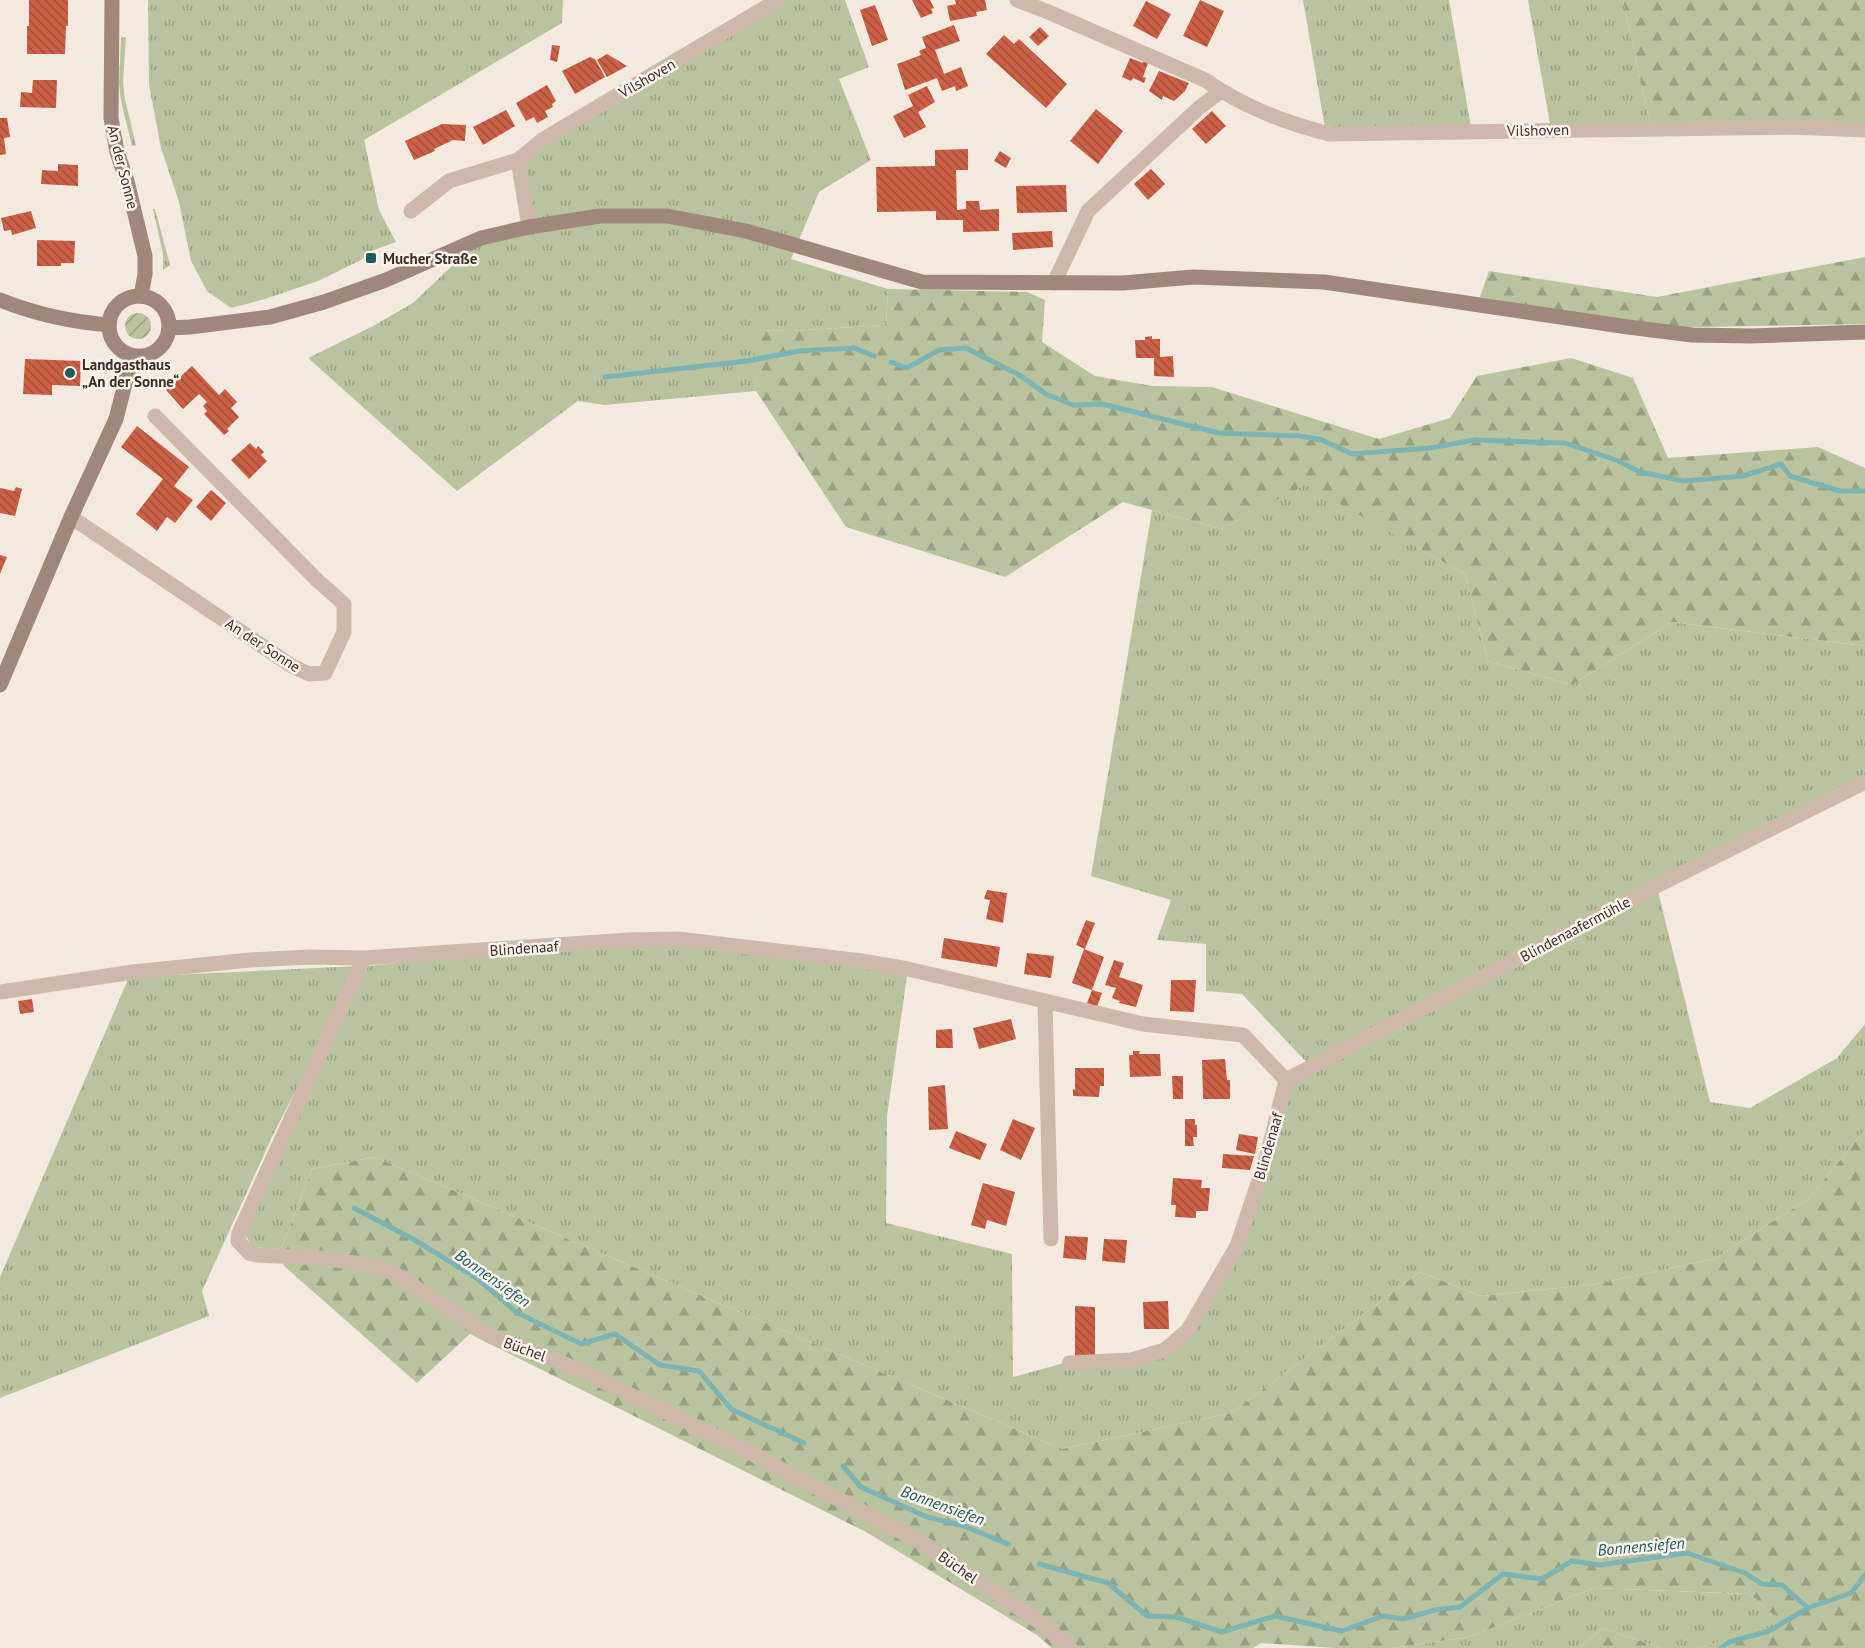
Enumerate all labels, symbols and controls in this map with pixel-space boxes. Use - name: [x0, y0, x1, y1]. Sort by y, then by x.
- street label: Vilshoven: [614, 54, 679, 102]
- street label: Vilshoven: [1506, 120, 1569, 140]
- street label: An der Sonne: [103, 123, 143, 211]
- place label: Mucher Straße: [383, 249, 478, 268]
- marker: Mucher Straße: [364, 251, 378, 265]
- place label: Landgasthaus „An der Sonne“: [82, 355, 179, 391]
- marker: Landgasthaus „An der Sonne“: [63, 366, 77, 380]
- street label: An der Sonne: [222, 614, 304, 676]
- street label: Blindenaafermühle: [1517, 892, 1633, 966]
- street label: Blindenaaf: [489, 936, 560, 960]
- street label: Blindenaaf: [1249, 1109, 1287, 1182]
- water label: Bonnensiefen: [451, 1245, 535, 1311]
- street label: Büchel: [501, 1333, 549, 1366]
- water label: Bonnensiefen: [898, 1481, 988, 1529]
- water label: Bonnensiefen: [1597, 1532, 1685, 1560]
- street label: Büchel: [935, 1547, 982, 1588]

